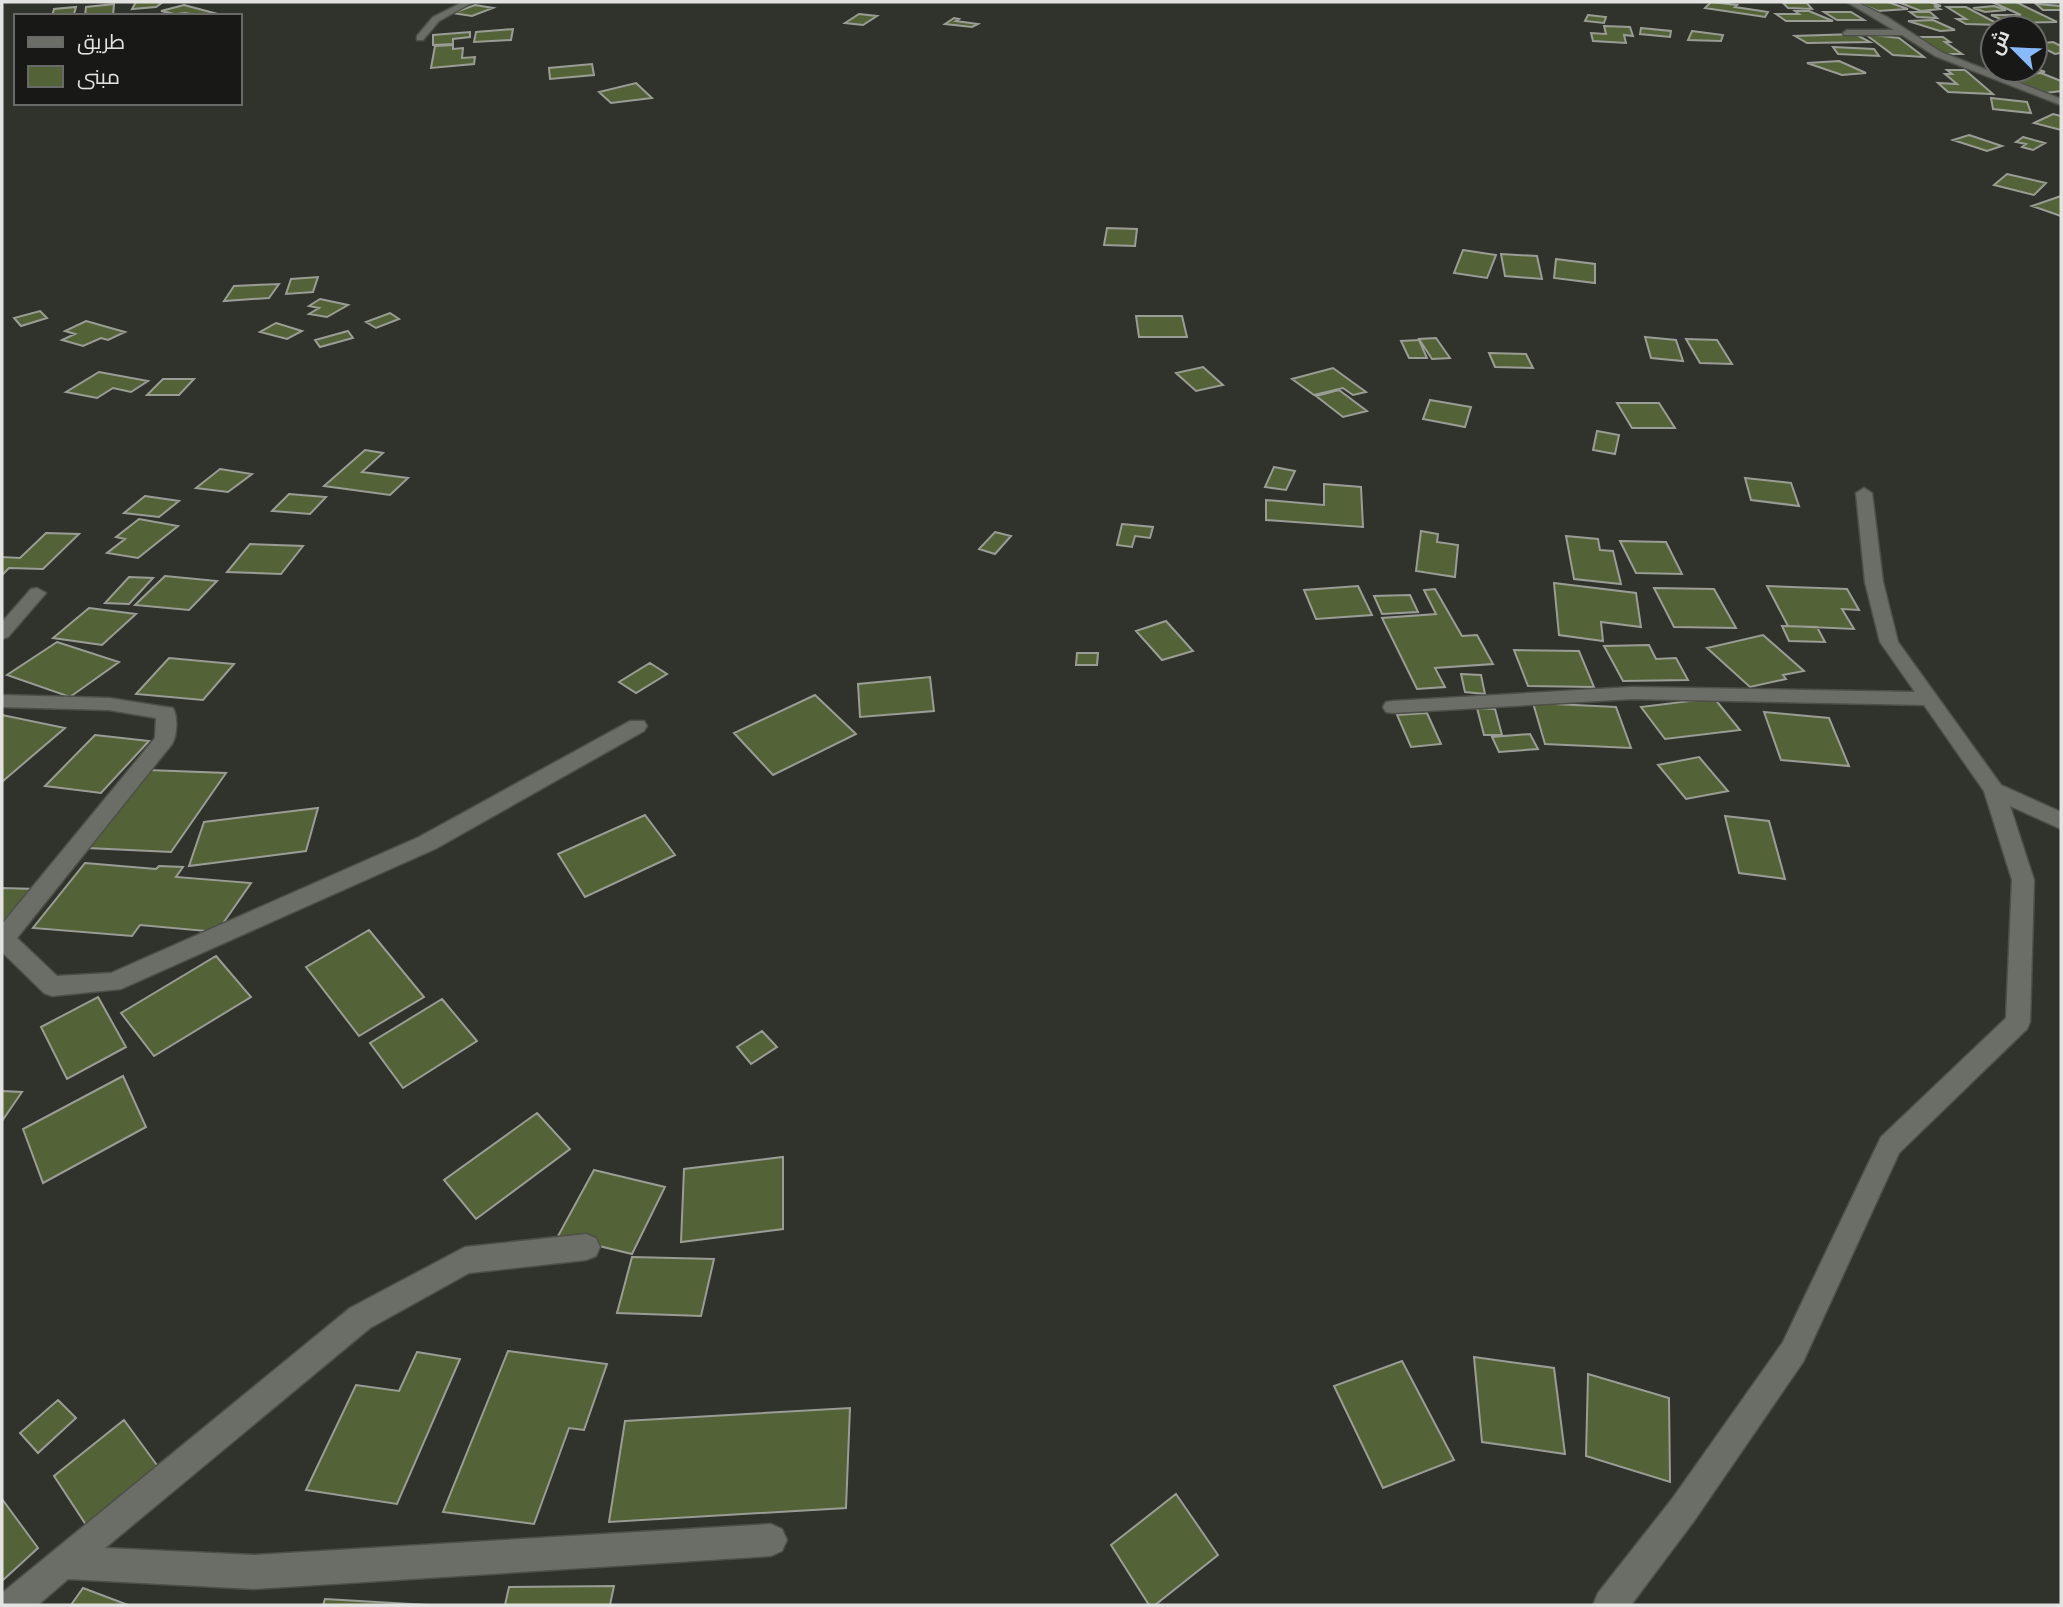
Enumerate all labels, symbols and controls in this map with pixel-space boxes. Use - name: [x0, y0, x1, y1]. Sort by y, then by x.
- legend: [14, 14, 242, 105]
- north arrow: [1979, 14, 2049, 84]
- text: ش: [1982, 26, 2014, 58]
- text: طريق: [77, 27, 125, 55]
- text: مبنى: [77, 62, 120, 90]

